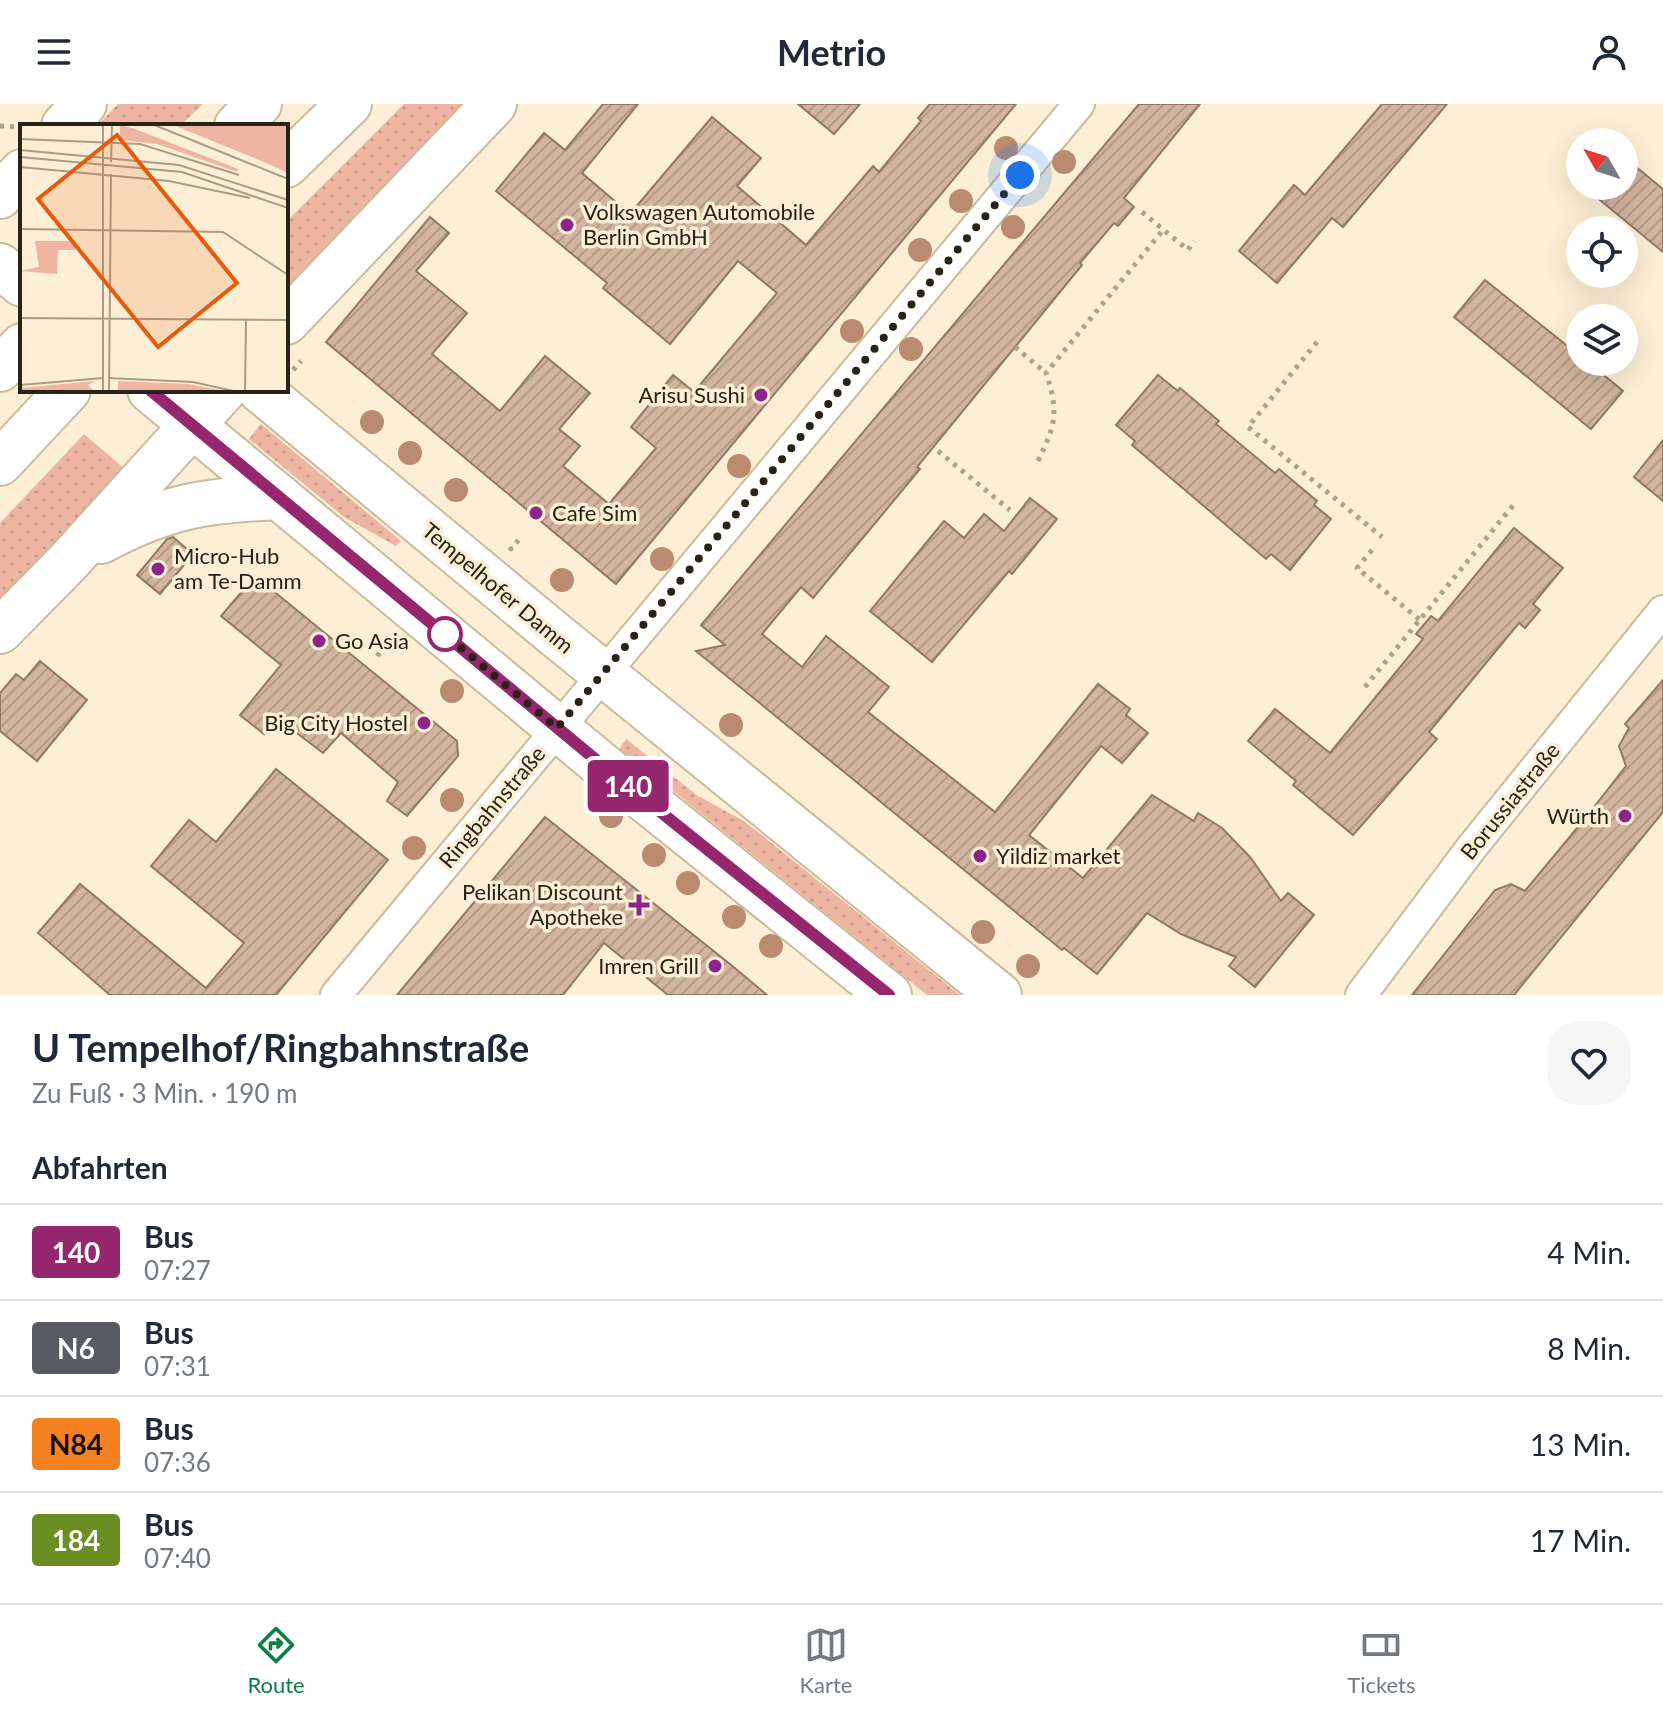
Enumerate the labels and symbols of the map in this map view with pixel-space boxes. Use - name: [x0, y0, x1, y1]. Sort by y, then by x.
- inset map: [20, 124, 288, 392]
- north arrow: [1566, 128, 1638, 200]
- your location: [1000, 155, 1040, 195]
- place label: Volkswagen Automobile Berlin GmbH: [583, 198, 815, 250]
- marker: Volkswagen Automobile Berlin GmbH: [558, 216, 576, 234]
- place label: Arisu Sushi: [638, 381, 745, 408]
- marker: Arisu Sushi: [752, 386, 770, 404]
- place label: Cafe Sim: [552, 499, 637, 526]
- marker: Cafe Sim: [527, 504, 545, 522]
- street label: Tempelhofer Damm: [417, 516, 580, 659]
- place label: Micro-Hub am Te-Damm: [174, 542, 302, 594]
- marker: Micro-Hub am Te-Damm: [149, 560, 167, 578]
- unlabelled marker: [428, 617, 462, 651]
- place label: Go Asia: [335, 627, 409, 654]
- marker: Go Asia: [310, 632, 328, 650]
- place label: Big City Hostel: [264, 709, 408, 736]
- marker: Big City Hostel: [415, 714, 433, 732]
- street label: Borussiastraße: [1454, 737, 1565, 865]
- street label: Ringbahnstraße: [433, 740, 550, 873]
- line badge: 140: [582, 760, 674, 812]
- place label: Würth: [1547, 802, 1609, 829]
- marker: Würth: [1616, 807, 1634, 825]
- place label: Yildiz market: [996, 842, 1121, 869]
- marker: Yildiz market: [971, 847, 989, 865]
- place label: Pelikan Discount Apotheke: [462, 878, 623, 930]
- marker: Pelikan Discount Apotheke: [630, 896, 648, 914]
- place label: Imren Grill: [598, 952, 699, 979]
- marker: Imren Grill: [706, 957, 724, 975]

